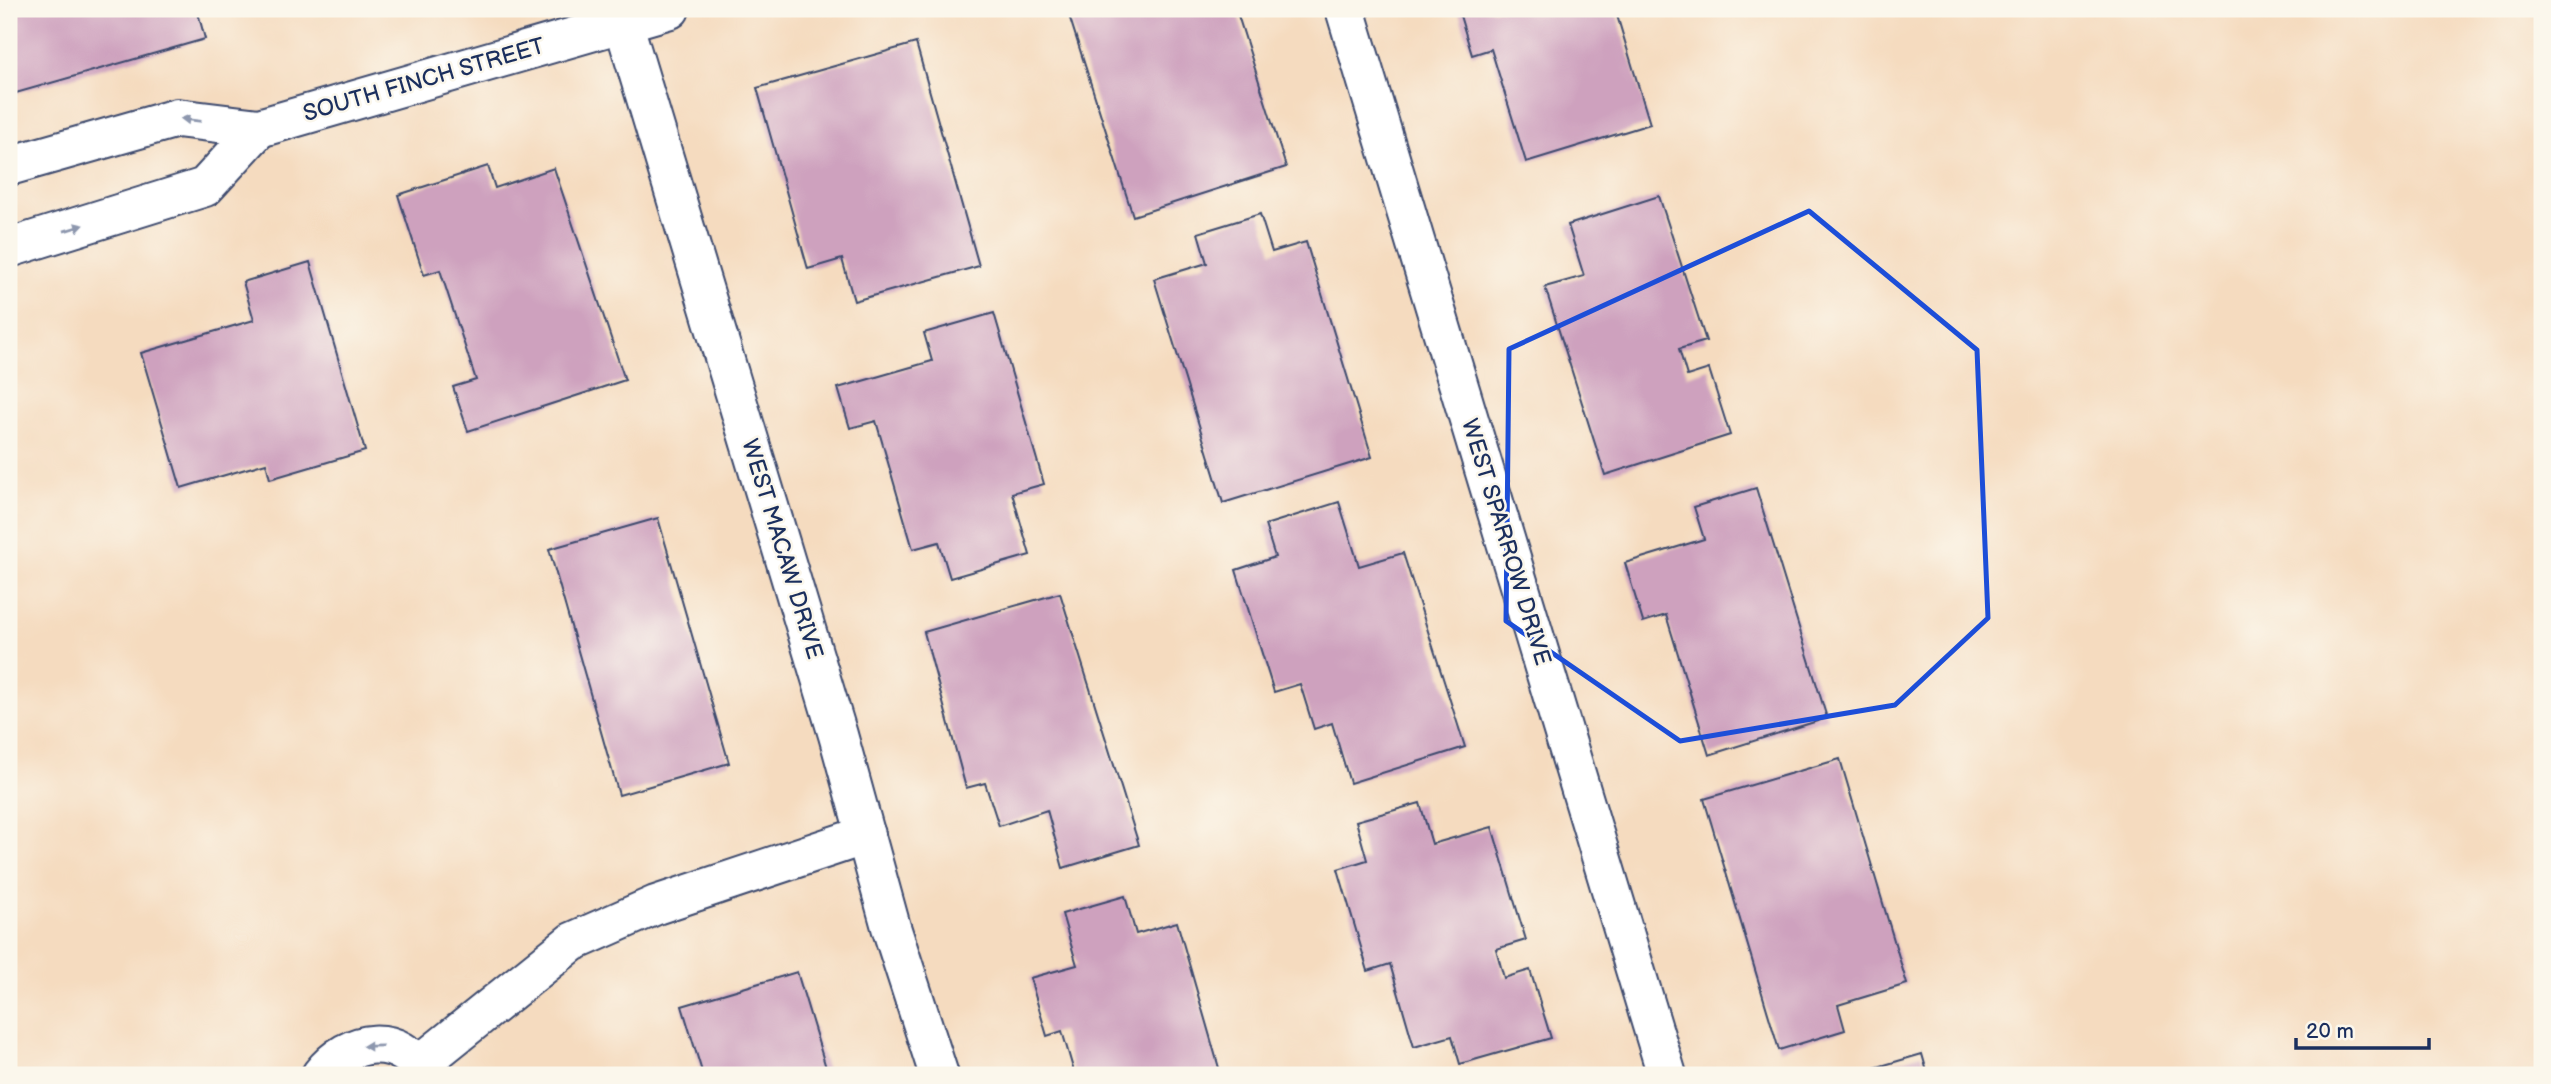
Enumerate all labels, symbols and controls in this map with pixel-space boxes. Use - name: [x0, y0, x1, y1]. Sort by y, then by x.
- street label: SOUTH FINCH STREET: [300, 32, 548, 128]
- one-way arrow: [180, 114, 202, 125]
- one-way arrow: [64, 222, 85, 233]
- street label: WEST SPARROW DRIVE: [1455, 415, 1557, 669]
- street label: WEST MACAW DRIVE: [735, 436, 829, 662]
- scale bar: [2296, 1007, 2428, 1051]
- text: 20 m: [2306, 1019, 2354, 1044]
- one-way arrow: [362, 1040, 384, 1051]

